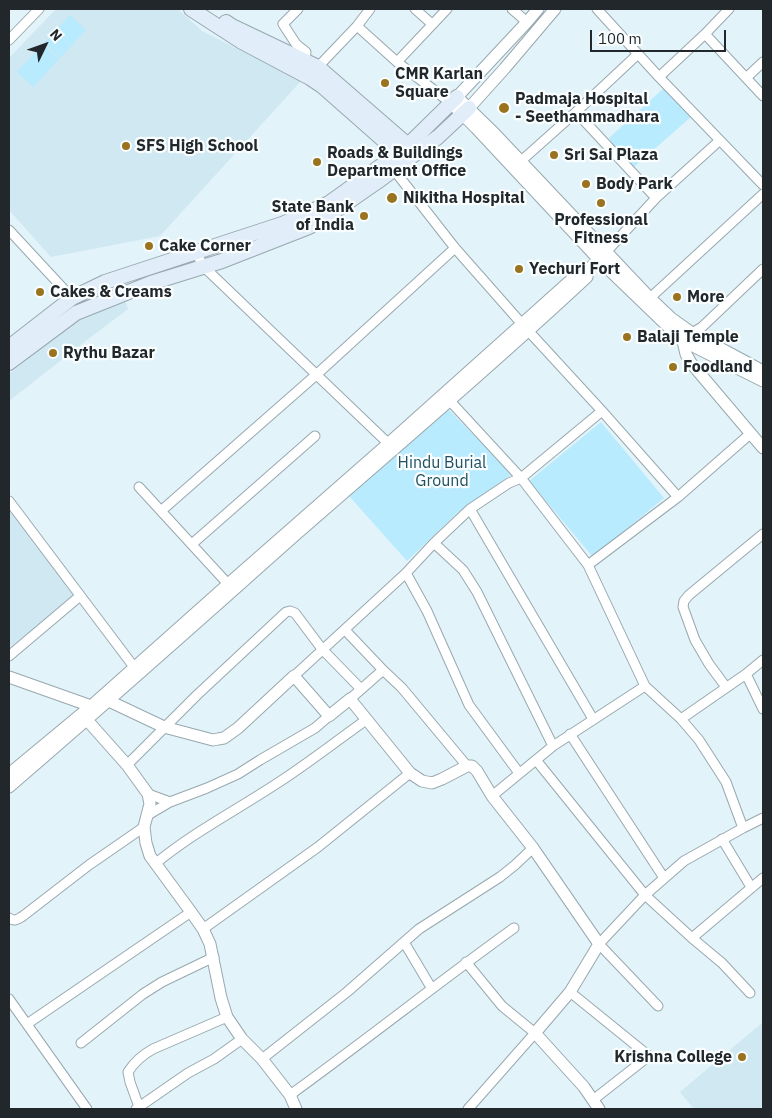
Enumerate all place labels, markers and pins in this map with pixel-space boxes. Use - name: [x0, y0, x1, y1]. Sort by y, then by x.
- place label: CMR Karlan Square: [395, 64, 483, 102]
- marker: CMR Karlan Square: [379, 77, 391, 89]
- place label: Padmaja Hospital - Seethammadhara: [515, 89, 659, 127]
- marker: Padmaja Hospital - Seethammadhara: [497, 101, 511, 115]
- place label: SFS High School: [136, 136, 258, 156]
- marker: SFS High School: [120, 140, 132, 152]
- place label: Roads & Buildings Department Office: [327, 143, 466, 181]
- place label: Sri Sai Plaza: [564, 145, 658, 165]
- marker: Sri Sai Plaza: [548, 149, 560, 161]
- marker: Roads & Buildings Department Office: [311, 156, 323, 168]
- place label: Body Park: [596, 174, 673, 194]
- marker: Body Park: [580, 178, 592, 190]
- place label: Nikitha Hospital: [403, 188, 525, 208]
- marker: Nikitha Hospital: [385, 191, 399, 205]
- place label: State Bank of India: [272, 197, 354, 235]
- marker: Professional Fitness: [595, 197, 607, 209]
- marker: State Bank of India: [358, 210, 370, 222]
- place label: Professional Fitness: [554, 210, 648, 248]
- place label: Cake Corner: [159, 236, 251, 256]
- marker: Cake Corner: [143, 240, 155, 252]
- place label: Yechuri Fort: [529, 259, 620, 279]
- marker: Yechuri Fort: [513, 263, 525, 275]
- place label: Cakes & Creams: [50, 282, 172, 302]
- marker: Cakes & Creams: [34, 286, 46, 298]
- place label: More: [687, 287, 725, 307]
- marker: More: [671, 291, 683, 303]
- place label: Balaji Temple: [637, 327, 739, 347]
- marker: Balaji Temple: [621, 331, 633, 343]
- place label: Rythu Bazar: [63, 343, 155, 363]
- marker: Rythu Bazar: [47, 347, 59, 359]
- place label: Foodland: [683, 357, 753, 377]
- marker: Foodland: [667, 361, 679, 373]
- place label: Krishna College: [614, 1047, 732, 1067]
- marker: Krishna College: [736, 1051, 748, 1063]

